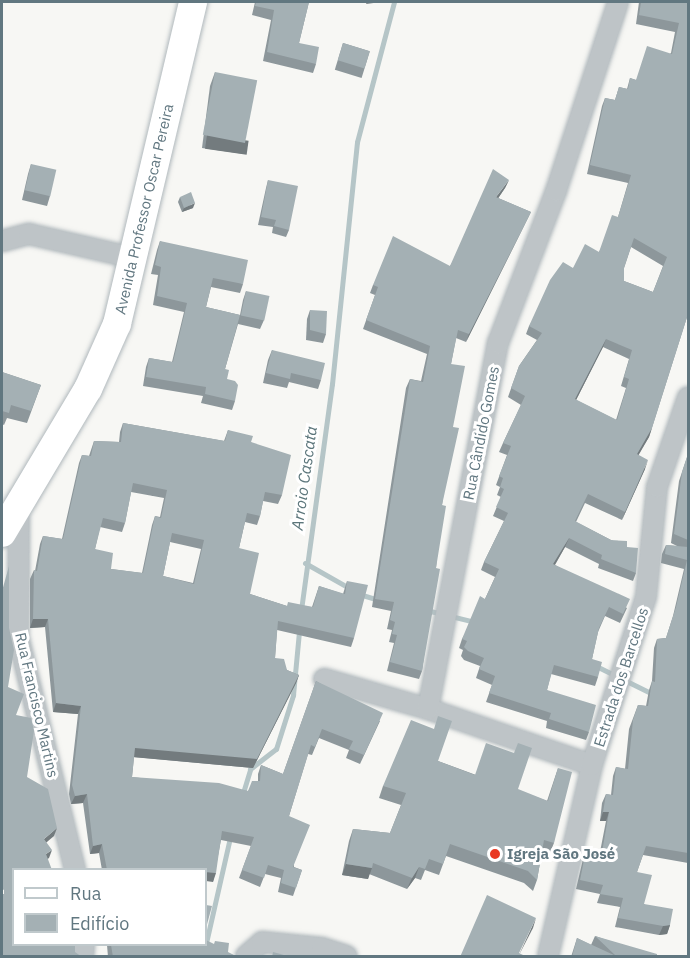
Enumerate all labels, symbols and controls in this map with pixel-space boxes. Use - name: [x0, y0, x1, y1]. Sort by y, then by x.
- street label: Avenida Professor Oscar Pereira: [111, 102, 177, 316]
- street label: Rua Cândido Gomes: [459, 365, 503, 501]
- water label: Arroio Cascata: [287, 425, 321, 531]
- street label: Estrada dos Barcellos: [590, 605, 652, 749]
- street label: Rua Francisco Martins: [12, 631, 62, 779]
- place label: Igreja São José: [507, 845, 615, 863]
- marker: Igreja São José: [488, 847, 502, 861]
- legend: [12, 868, 207, 946]
- text: Rua: [70, 882, 101, 905]
- text: Edifício: [70, 912, 129, 935]

